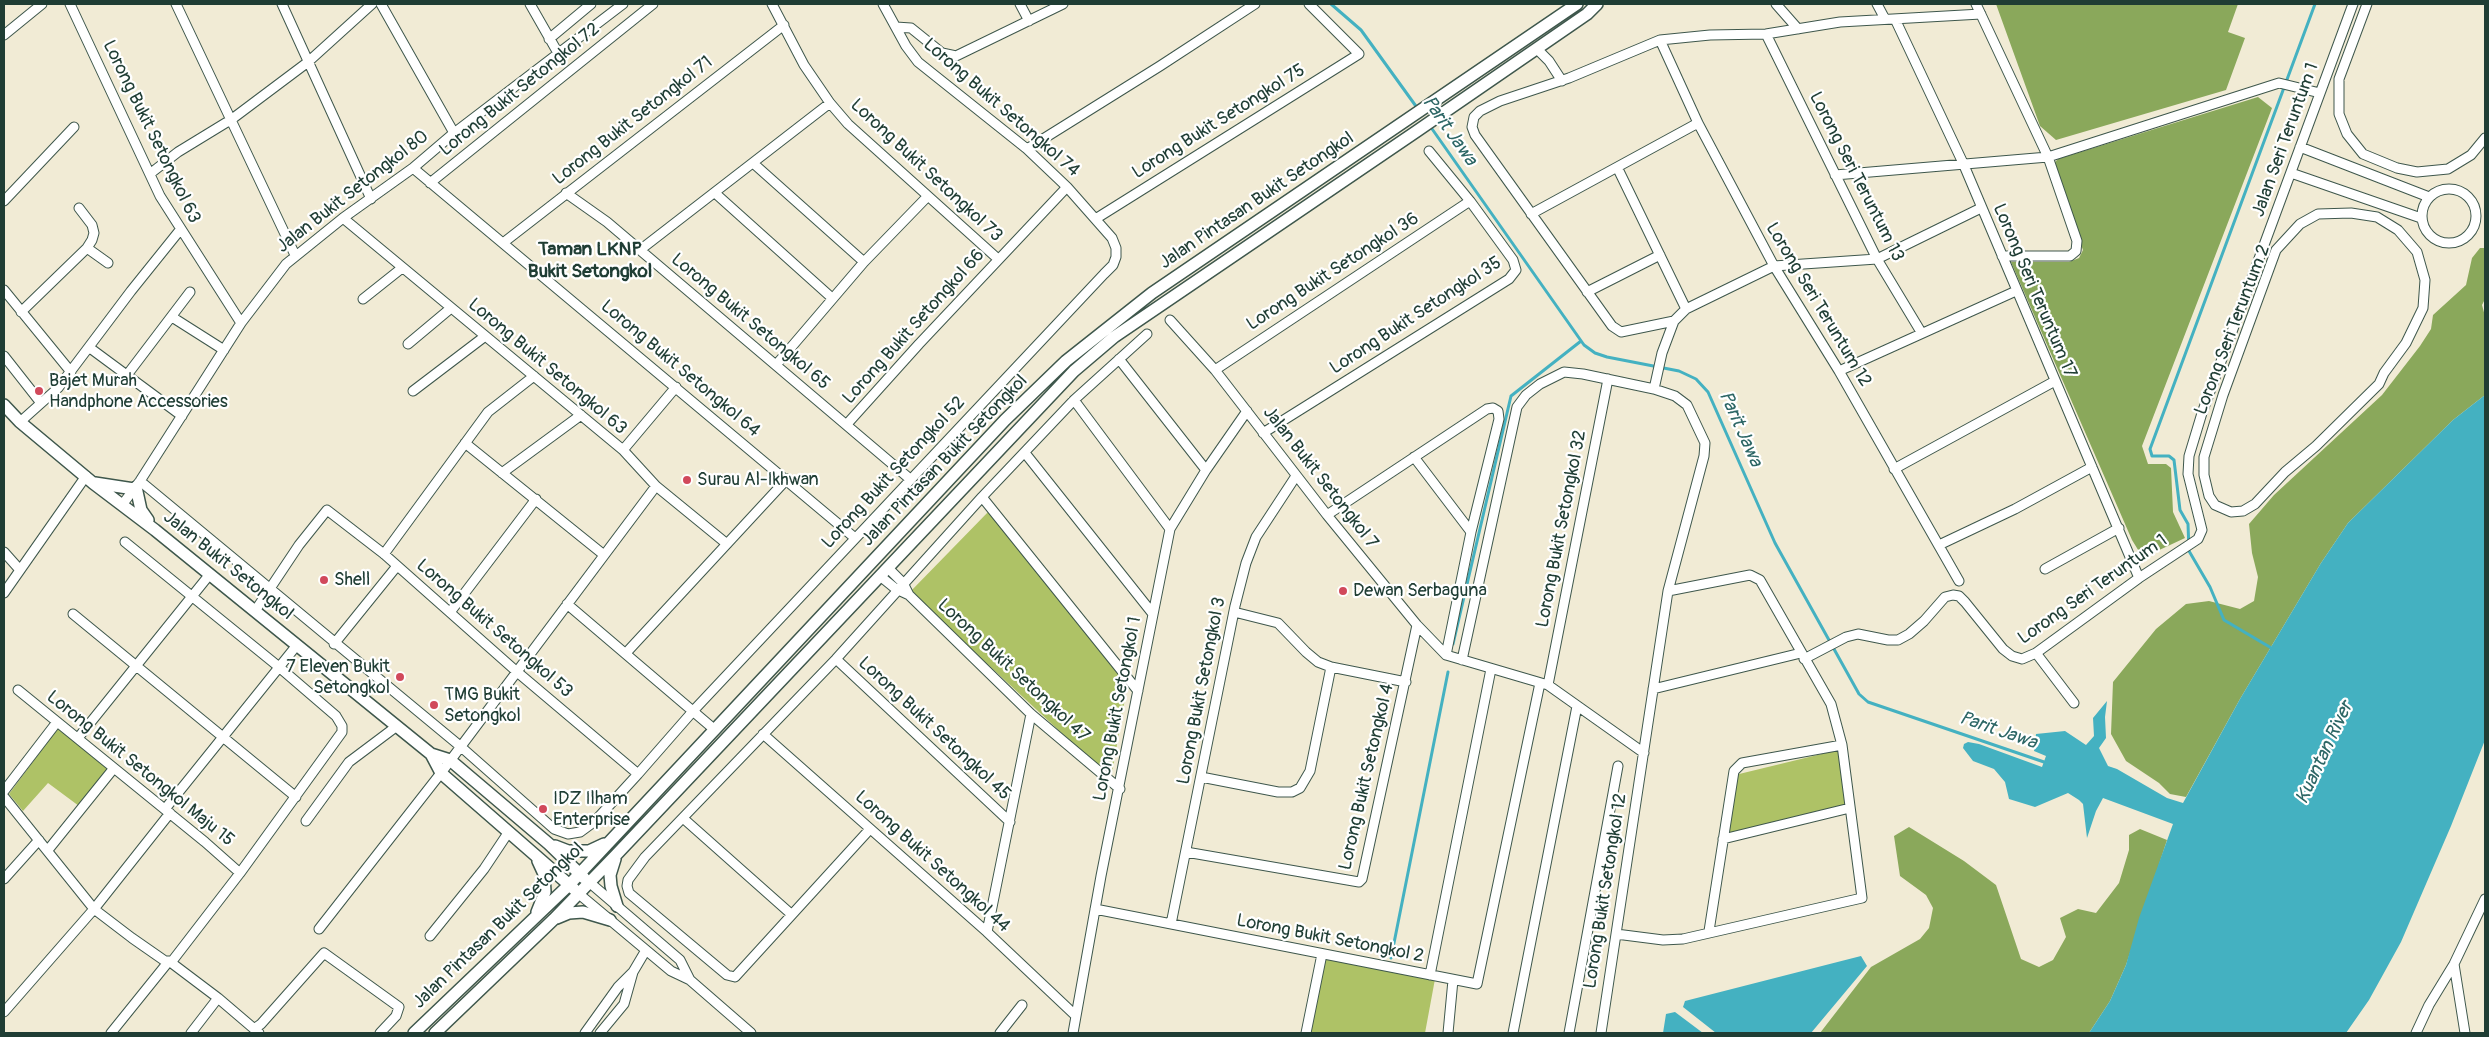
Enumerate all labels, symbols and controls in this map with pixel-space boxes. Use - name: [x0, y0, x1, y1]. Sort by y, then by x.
- street label: Lorong Bukit Setongkol 72: [436, 19, 604, 161]
- street label: Lorong Bukit Setongkol 74: [918, 34, 1084, 182]
- street label: Lorong Bukit Setongkol 63: [97, 37, 205, 227]
- street label: Lorong Bukit Setongkol 71: [549, 52, 717, 190]
- street label: Lorong Bukit Setongkol 75: [1129, 60, 1309, 184]
- street label: Jalan Seri Teruntum 1: [2248, 60, 2324, 220]
- street label: Lorong Seri Teruntum 13: [1804, 89, 1908, 265]
- water label: Parit Jawa: [1417, 92, 1481, 170]
- street label: Lorong Bukit Setongkol 73: [846, 95, 1006, 247]
- street label: Jalan Bukit Setongkol 80: [273, 126, 433, 258]
- street label: Jalan Pintasan Bukit Setongkol: [1156, 128, 1358, 274]
- street label: Lorong Seri Teruntum 17: [1988, 201, 2080, 381]
- street label: Lorong Bukit Setongkol 36: [1243, 208, 1423, 336]
- street label: Lorong Seri Teruntum 12: [1760, 219, 1876, 391]
- district label: Taman LKNP Bukit Setongkol: [528, 239, 652, 283]
- street label: Lorong Seri Teruntum 2: [2191, 242, 2275, 418]
- street label: Lorong Bukit Setongkol 66: [839, 245, 989, 409]
- street label: Lorong Bukit Setongkol 65: [666, 249, 834, 395]
- street label: Lorong Bukit Setongkol 35: [1326, 252, 1506, 380]
- street label: Lorong Bukit Setongkol 63: [463, 294, 631, 440]
- street label: Lorong Bukit Setongkol 64: [596, 296, 764, 442]
- place label: Bajet Murah Handphone Accessories: [49, 370, 228, 412]
- street label: Jalan Pintasan Bukit Setongkol: [857, 371, 1033, 551]
- marker: Bajet Murah Handphone Accessories: [33, 385, 45, 397]
- water label: Parit Jawa: [1713, 388, 1767, 470]
- street label: Lorong Bukit Setongkol 52: [818, 392, 970, 554]
- street label: Jalan Bukit Setongkol 7: [1258, 403, 1382, 553]
- street label: Lorong Bukit Setongkol 32: [1532, 429, 1592, 629]
- place label: Surau Al-Ikhwan: [697, 469, 819, 491]
- marker: Surau Al-Ikhwan: [681, 474, 693, 486]
- street label: Jalan Bukit Setongkol: [159, 507, 297, 625]
- street label: Lorong Seri Teruntum 1: [2014, 530, 2172, 650]
- street label: Lorong Bukit Setongkol 53: [411, 555, 577, 703]
- place label: Shell: [334, 569, 370, 591]
- marker: Shell: [318, 574, 330, 586]
- place label: Dewan Serbaguna: [1353, 580, 1487, 602]
- marker: Dewan Serbaguna: [1337, 585, 1349, 597]
- street label: Lorong Bukit Setongkol 47: [932, 595, 1094, 747]
- street label: Lorong Bukit Setongkol 3: [1173, 595, 1231, 787]
- street label: Lorong Bukit Setongkol 1: [1090, 615, 1146, 803]
- street label: Lorong Bukit Setongkol 45: [853, 653, 1015, 805]
- place label: 7 Eleven Bukit Setongkol: [286, 656, 390, 699]
- marker: 7 Eleven Bukit Setongkol: [394, 671, 406, 683]
- street label: Lorong Bukit Setongkol 4: [1335, 682, 1399, 872]
- place label: TMG Bukit Setongkol: [444, 684, 521, 726]
- street label: Lorong Bukit Setongkol Maju 15: [42, 687, 238, 851]
- water label: Kuantan River: [2291, 698, 2359, 808]
- marker: TMG Bukit Setongkol: [428, 699, 440, 711]
- water label: Parit Jawa: [1956, 707, 2040, 755]
- street label: Lorong Bukit Setongkol 44: [850, 787, 1014, 937]
- place label: IDZ Ilham Enterprise: [553, 788, 630, 831]
- street label: Lorong Bukit Setongkol 12: [1580, 792, 1632, 990]
- marker: IDZ Ilham Enterprise: [537, 803, 549, 815]
- street label: Jalan Pintasan Bukit Setongkol: [409, 838, 589, 1014]
- street label: Lorong Bukit Setongkol 2: [1234, 910, 1426, 968]

